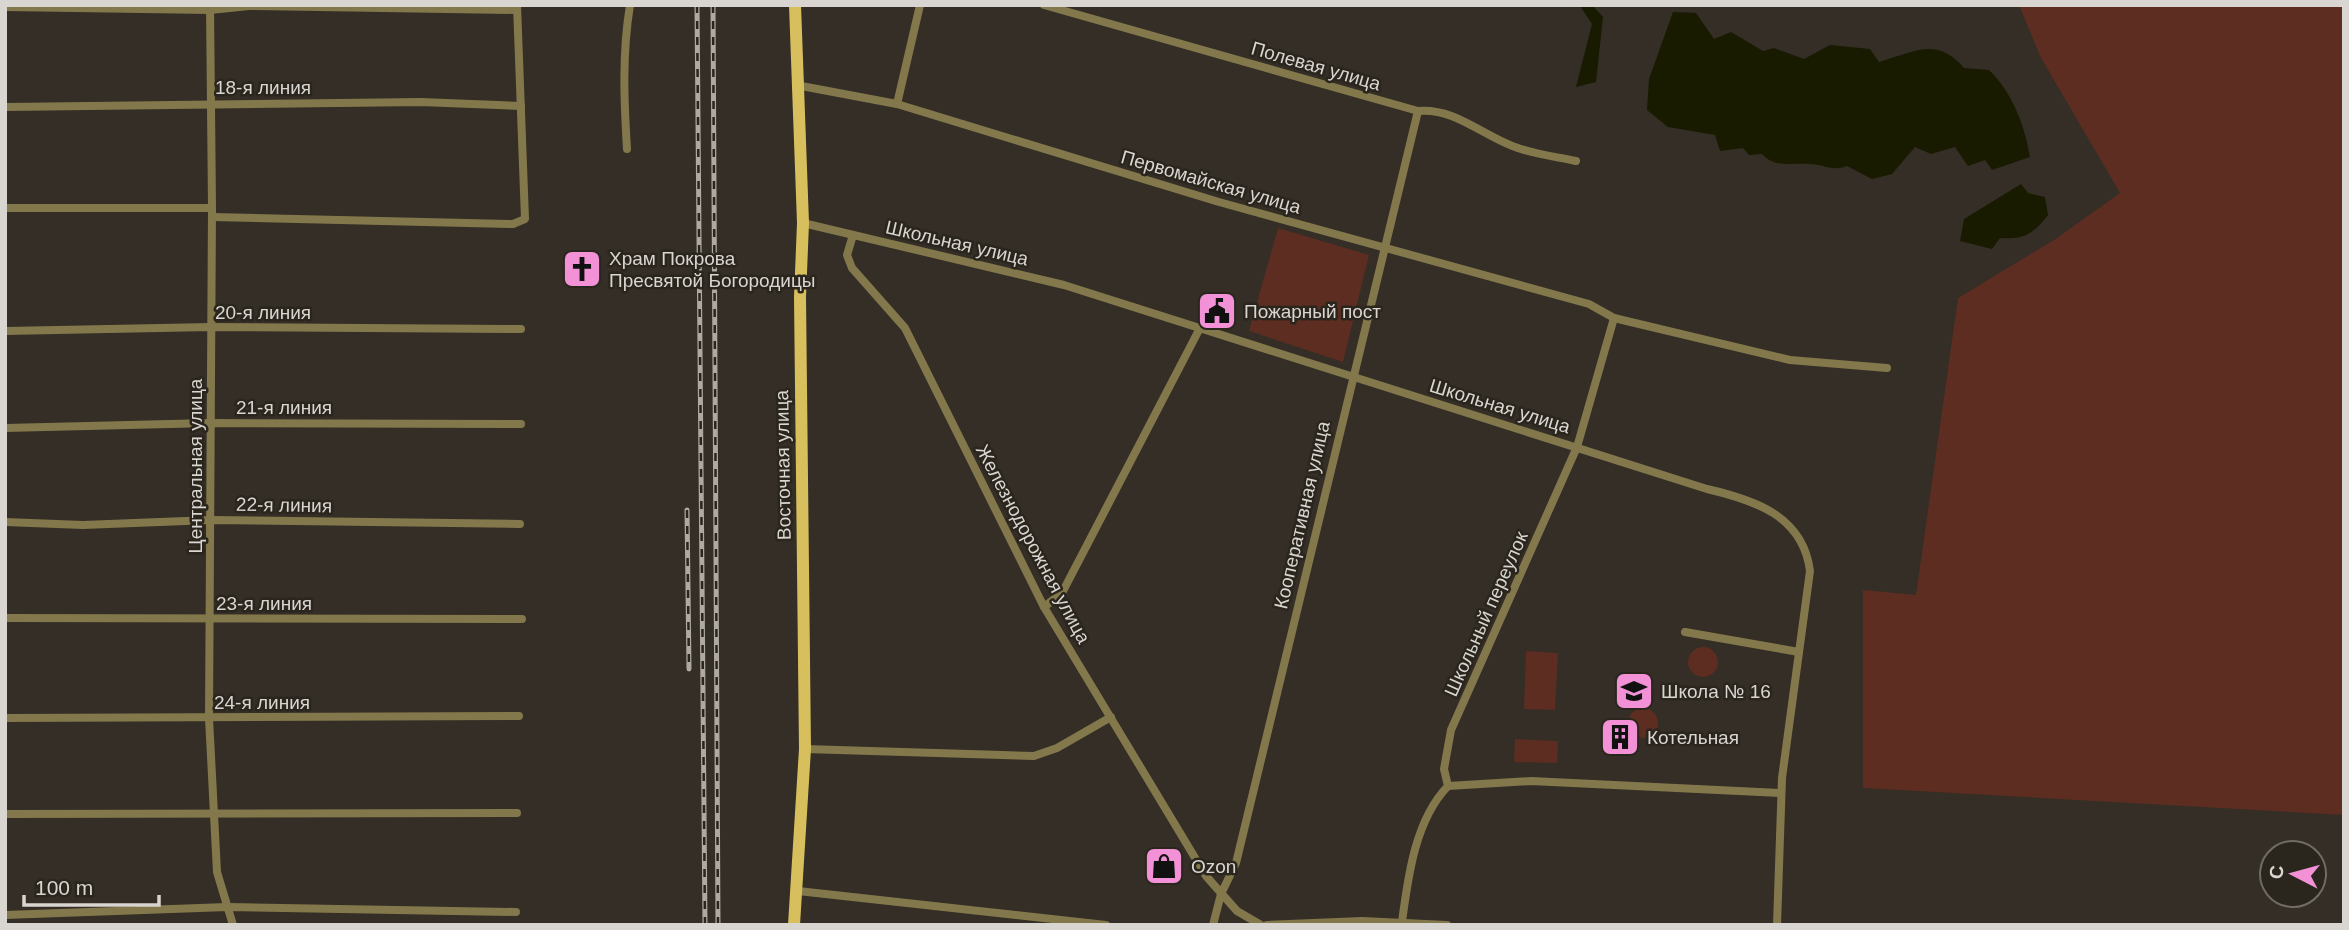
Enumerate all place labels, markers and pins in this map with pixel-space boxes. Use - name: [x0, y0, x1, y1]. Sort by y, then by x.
- church icon: Храм Покрова Пресвятой Богородицы: [561, 248, 603, 290]
- place label: Храм Покрова Пресвятой Богородицы: [609, 248, 815, 291]
- public building icon: Пожарный пост: [1196, 290, 1238, 332]
- place label: Пожарный пост: [1244, 301, 1381, 322]
- school or university icon: Школа № 16: [1613, 670, 1655, 712]
- place label: Школа № 16: [1661, 681, 1771, 702]
- building icon: Котельная: [1599, 716, 1641, 758]
- place label: Котельная: [1647, 727, 1739, 748]
- shop icon: Ozon: [1143, 845, 1185, 887]
- place label: Ozon: [1191, 856, 1236, 877]

